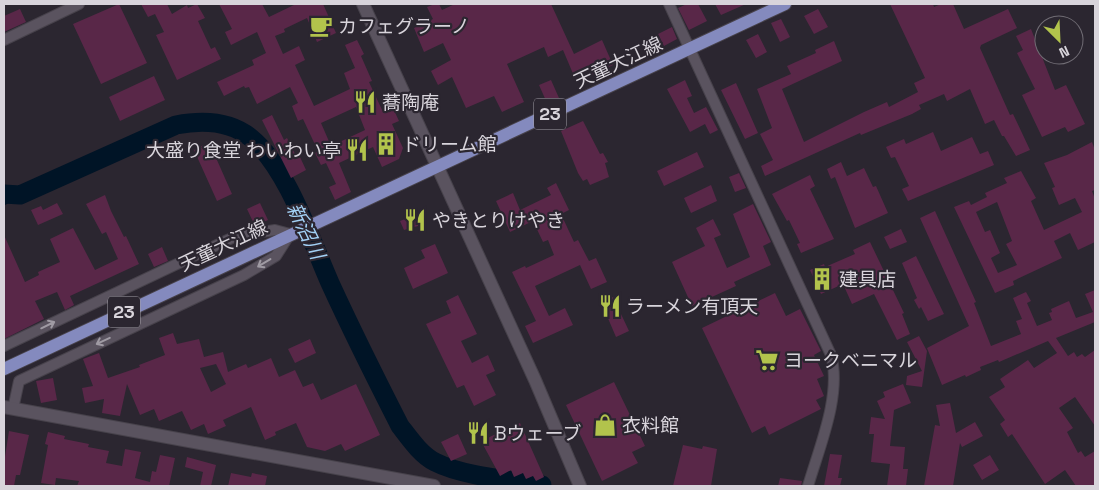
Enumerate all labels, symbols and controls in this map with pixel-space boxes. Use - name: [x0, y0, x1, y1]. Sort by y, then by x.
- cafe icon: カフェグラーノ: [308, 13, 334, 39]
- place label: カフェグラーノ: [338, 14, 470, 39]
- north arrow: [1034, 15, 1084, 65]
- street label: 天童大江線: [570, 31, 667, 94]
- text: N: [1056, 42, 1072, 62]
- restaurant icon: 蕎陶庵: [352, 89, 378, 115]
- place label: 蕎陶庵: [382, 90, 439, 115]
- road number: 23: [534, 98, 566, 130]
- building icon: ドリーム館: [373, 131, 399, 157]
- place label: ドリーム館: [402, 132, 496, 157]
- restaurant icon: 大盛り食堂 わいわい亭: [344, 137, 370, 163]
- place label: 大盛り食堂 わいわい亭: [146, 138, 341, 163]
- water label: 新沼川: [281, 198, 332, 265]
- restaurant icon: やきとりけやき: [402, 207, 428, 233]
- place label: やきとりけやき: [432, 208, 565, 233]
- street label: 天童大江線: [175, 214, 272, 277]
- one-way arrow: [258, 258, 272, 268]
- building icon: 建具店: [809, 266, 835, 292]
- place label: 建具店: [839, 267, 896, 292]
- restaurant icon: ラーメン有頂天: [597, 293, 623, 319]
- place label: ラーメン有頂天: [626, 294, 758, 319]
- road number: 23: [108, 296, 140, 328]
- one-way arrow: [40, 320, 55, 329]
- one-way arrow: [96, 337, 111, 347]
- supermarket icon: ヨークベニマル: [754, 347, 780, 373]
- place label: ヨークベニマル: [784, 348, 917, 373]
- shop icon: 衣料館: [592, 412, 618, 438]
- place label: 衣料館: [622, 413, 679, 438]
- restaurant icon: Bウェーブ: [465, 420, 491, 446]
- place label: Bウェーブ: [494, 421, 581, 446]

